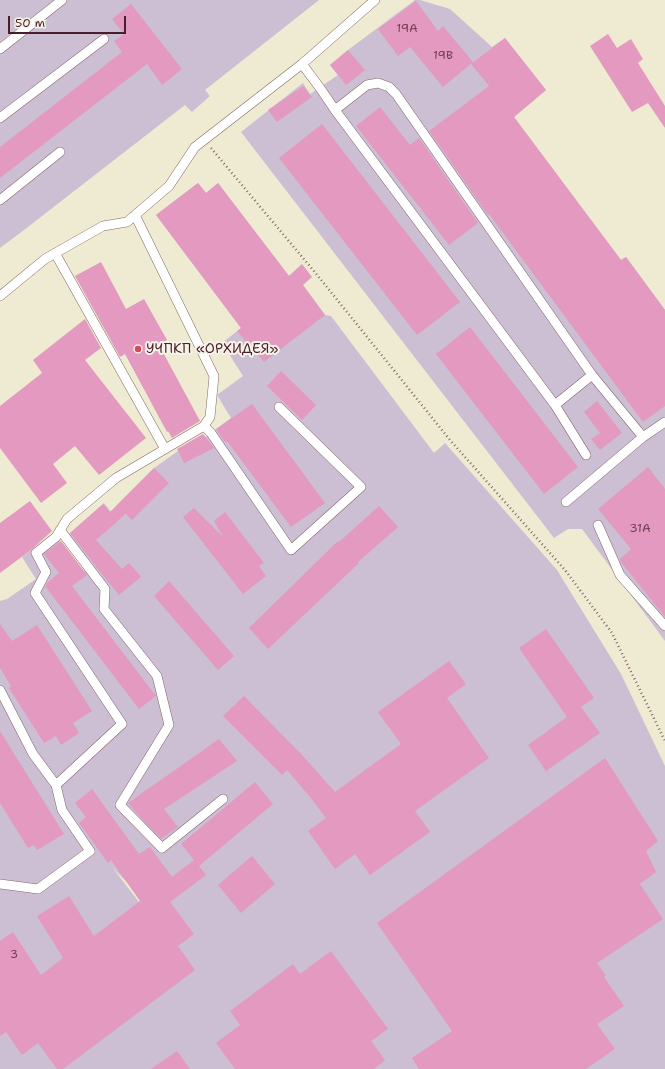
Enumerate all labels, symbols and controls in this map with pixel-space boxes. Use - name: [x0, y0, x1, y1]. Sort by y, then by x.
- scale bar: [10, 8, 128, 34]
- text: 50 m: [15, 15, 45, 31]
- house number: 19А: [396, 22, 418, 36]
- house number: 19В: [433, 49, 453, 63]
- place label: УЧПКП «ОРХИДЕЯ»: [146, 341, 278, 357]
- marker: УЧПКП «ОРХИДЕЯ»: [133, 344, 143, 354]
- house number: 31А: [629, 522, 651, 536]
- house number: 3: [10, 948, 18, 962]

